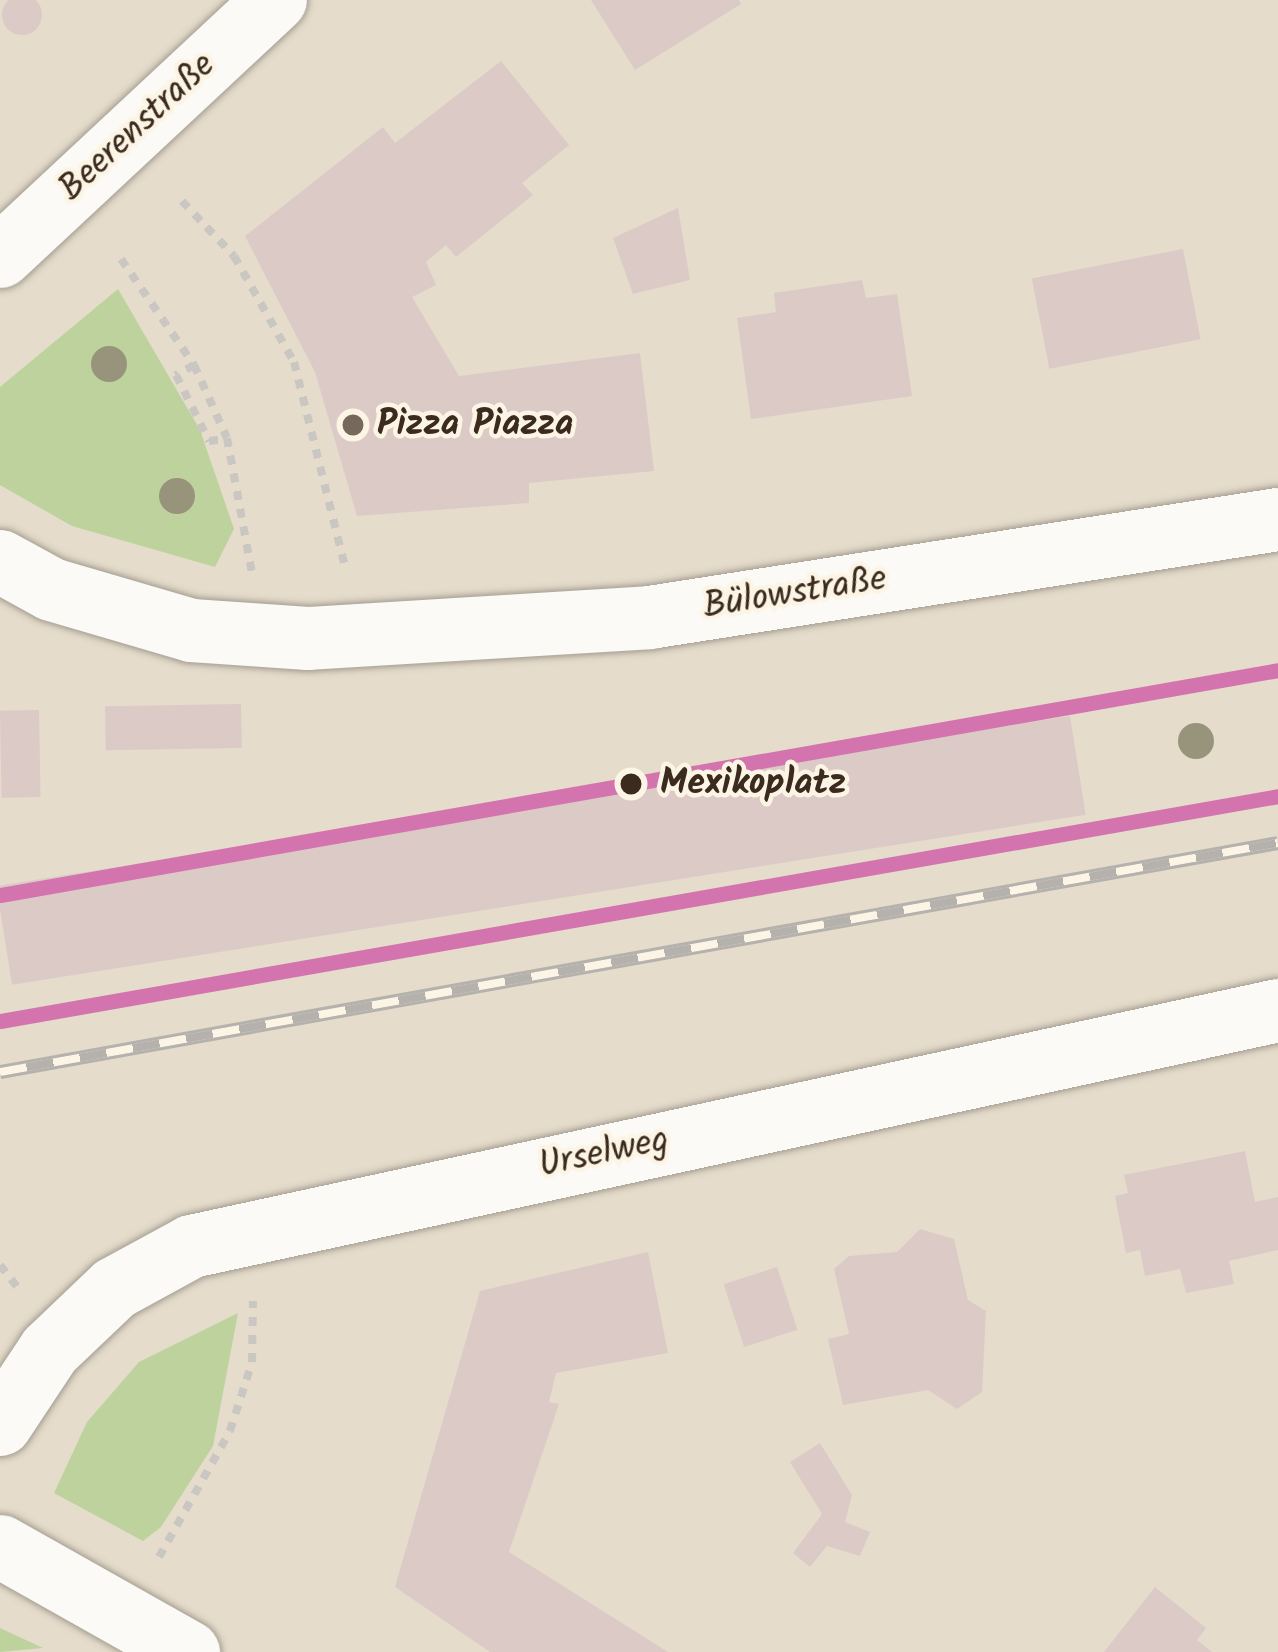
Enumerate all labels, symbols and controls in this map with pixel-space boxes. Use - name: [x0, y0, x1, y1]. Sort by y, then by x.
- street label: Beerenstraße: [51, 45, 225, 211]
- place label: Pizza Piazza: [377, 403, 573, 447]
- marker: Pizza Piazza: [340, 412, 366, 438]
- street label: Bülowstraße: [700, 558, 890, 630]
- place label: Mexikoplatz: [660, 762, 846, 806]
- marker: Mexikoplatz: [614, 767, 648, 801]
- street label: Urselweg: [535, 1119, 673, 1189]

